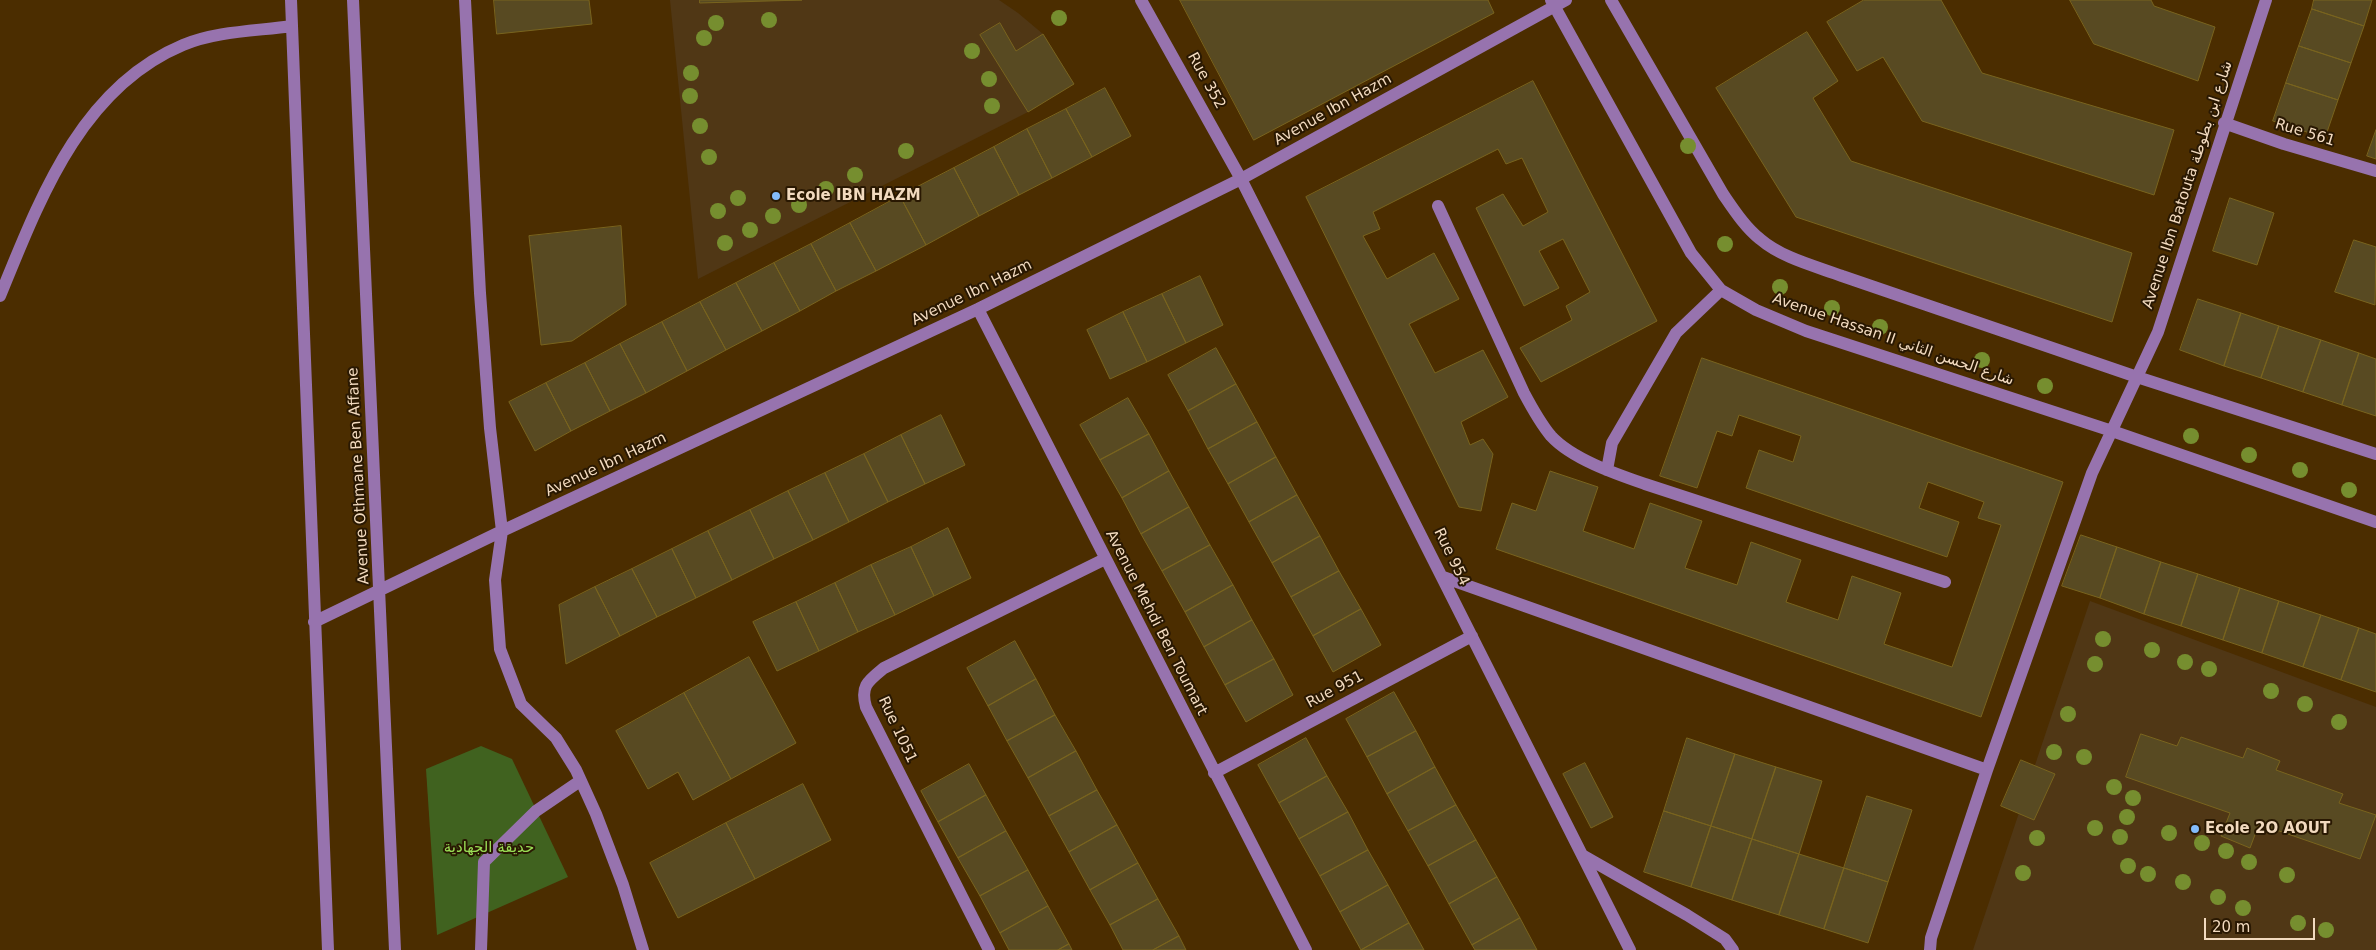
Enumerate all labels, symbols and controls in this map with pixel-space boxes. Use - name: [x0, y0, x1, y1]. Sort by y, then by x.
- street label: Rue 352: [1183, 50, 1229, 112]
- street label: Avenue Ibn Batouta شارع ابن بطوطة: [2139, 59, 2237, 311]
- street label: Avenue Ibn Hazm: [1271, 70, 1395, 150]
- street label: Rue 561: [2273, 115, 2337, 151]
- place label: Ecole IBN HAZM: [786, 187, 921, 205]
- marker: Ecole IBN HAZM: [770, 190, 782, 202]
- street label: Avenue Ibn Hazm: [909, 256, 1035, 330]
- street label: Avenue Hassan II شارع الحسن الثاني: [1770, 290, 2016, 390]
- street label: Avenue Othmane Ben Affane: [344, 367, 374, 585]
- street label: Avenue Ibn Hazm: [543, 429, 669, 501]
- street label: Rue 954: [1429, 525, 1473, 589]
- street label: Avenue Mehdi Ben Toumart: [1101, 527, 1211, 719]
- street label: Rue 951: [1303, 668, 1367, 712]
- street label: Rue 1051: [874, 694, 920, 766]
- place label: Ecole 2O AOUT: [2205, 820, 2330, 838]
- marker: Ecole 2O AOUT: [2189, 823, 2201, 835]
- park label: حديقة الجهادية: [444, 839, 534, 857]
- scale bar: [2206, 908, 2317, 940]
- text: 20 m: [2212, 918, 2250, 936]

